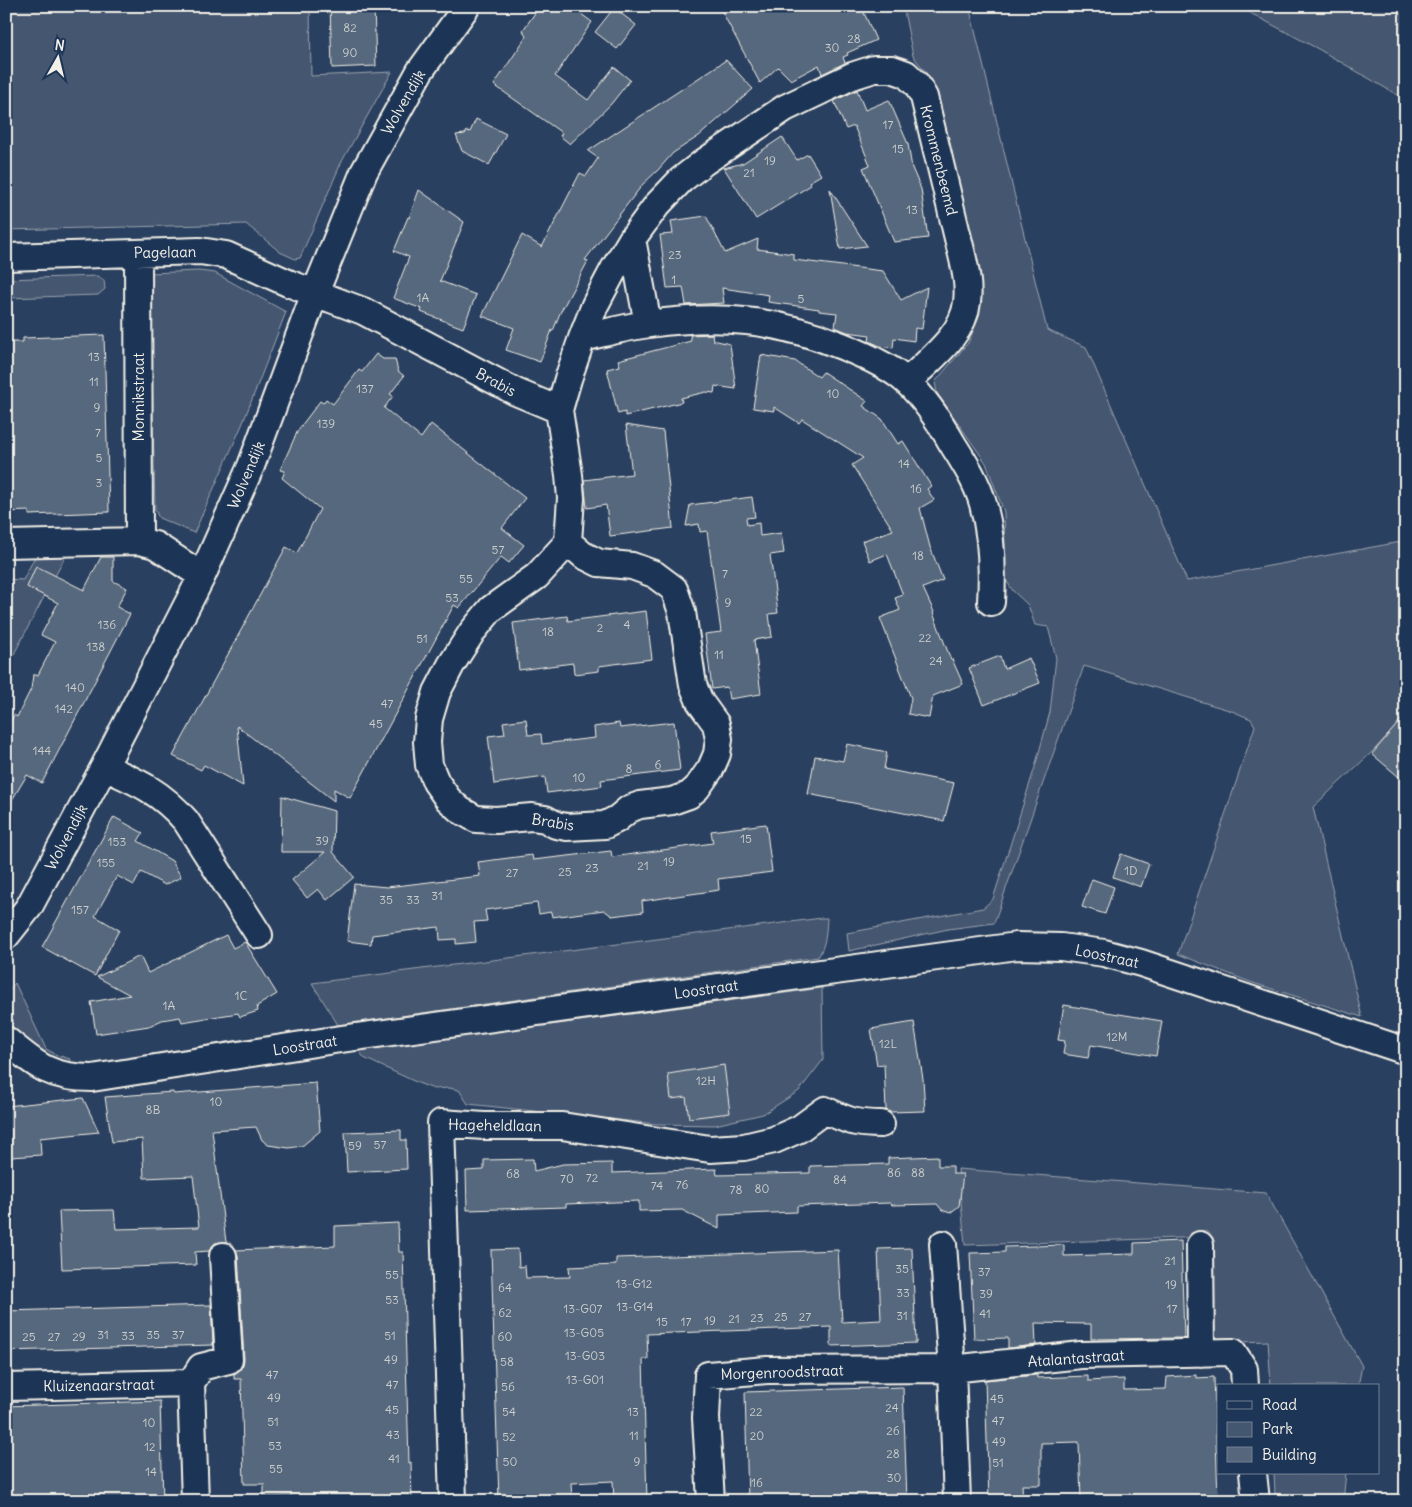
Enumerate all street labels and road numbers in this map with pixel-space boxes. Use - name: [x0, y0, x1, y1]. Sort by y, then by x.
- street label: Wolvendijk: [377, 66, 429, 138]
- street label: Krommenbeemd: [916, 103, 962, 217]
- street label: Pagelaan: [133, 242, 197, 262]
- street label: Monnikstraat: [129, 353, 148, 441]
- street label: Brabis: [473, 364, 520, 401]
- street label: Wolvendijk: [223, 438, 269, 512]
- street label: Wolvendijk: [41, 800, 91, 873]
- street label: Brabis: [530, 809, 576, 835]
- street label: Loostraat: [1073, 940, 1141, 972]
- street label: Loostraat: [673, 975, 739, 1003]
- street label: Loostraat: [272, 1031, 338, 1059]
- street label: Hageheldlaan: [448, 1115, 542, 1135]
- street label: Atalantastraat: [1027, 1345, 1125, 1371]
- street label: Morgenroodstraat: [720, 1360, 844, 1384]
- street label: Kluizenaarstraat: [43, 1375, 155, 1395]

